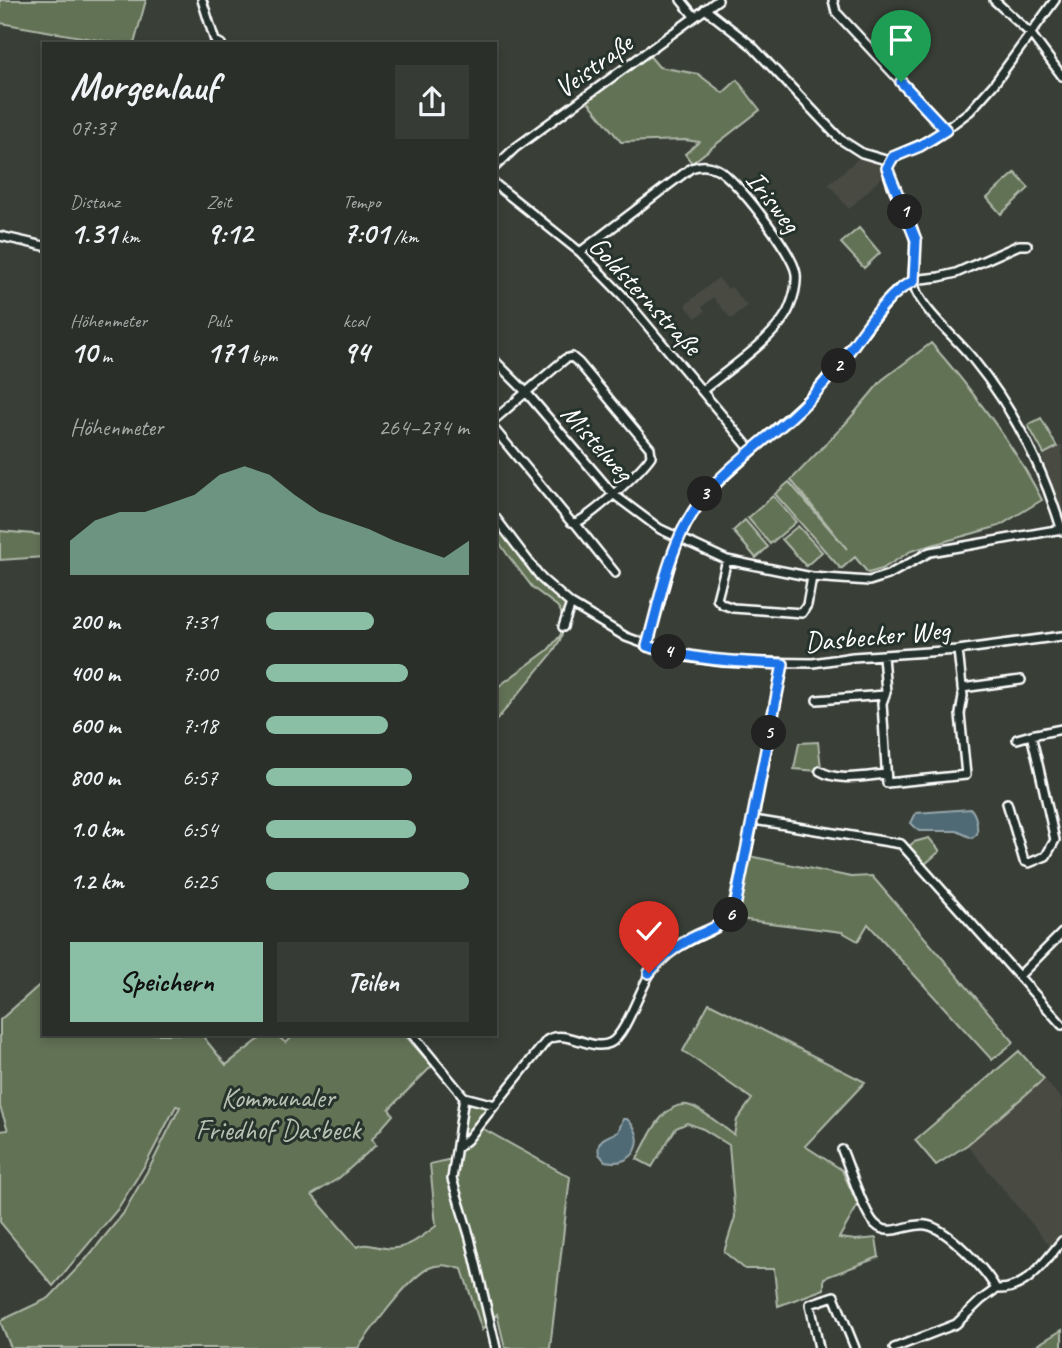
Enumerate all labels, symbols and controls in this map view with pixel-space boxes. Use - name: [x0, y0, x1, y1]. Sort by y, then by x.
- pin: [871, 10, 931, 82]
- icon: arrive: [882, 21, 920, 59]
- street label: Veistraße: [547, 24, 641, 105]
- text: Morgenlauf: [70, 63, 217, 110]
- button: share: [395, 65, 469, 139]
- text: 07:37: [70, 113, 116, 142]
- street label: Irisweg: [738, 163, 809, 240]
- text: Distanz: [70, 190, 120, 214]
- text: Zeit: [206, 190, 232, 214]
- text: Tempo: [343, 190, 380, 214]
- pin: 1: [888, 194, 922, 230]
- text: 1: [900, 199, 909, 223]
- text: 1.31: [70, 214, 116, 252]
- text: 9:12: [206, 214, 252, 252]
- text: 7:01: [343, 214, 389, 252]
- text: km: [116, 225, 140, 249]
- text: /km: [389, 225, 418, 249]
- street label: Goldsternstraße: [582, 228, 711, 364]
- text: Höhenmeter: [70, 309, 147, 333]
- text: Puls: [206, 309, 231, 333]
- text: kcal: [343, 309, 368, 333]
- text: 10: [70, 333, 97, 371]
- text: 171: [206, 333, 247, 371]
- text: 94: [343, 333, 369, 371]
- text: m: [97, 344, 112, 368]
- text: bpm: [247, 344, 277, 368]
- pin: 2: [822, 348, 856, 384]
- text: 2: [834, 353, 843, 377]
- street label: Mistelweg: [554, 396, 643, 490]
- text: Höhenmeter: [70, 413, 163, 442]
- text: 264–274 m: [378, 413, 469, 442]
- pin: 3: [688, 476, 722, 512]
- text: 3: [700, 481, 709, 505]
- text: 200 m: [70, 607, 120, 636]
- text: 7:31: [182, 607, 218, 636]
- street label: Dasbecker Weg: [803, 612, 953, 659]
- pin: 4: [652, 634, 686, 670]
- text: 4: [664, 639, 673, 663]
- text: 400 m: [70, 659, 120, 688]
- text: 7:00: [182, 659, 218, 688]
- text: 600 m: [70, 711, 120, 740]
- text: 7:18: [182, 711, 218, 740]
- pin: 5: [752, 716, 786, 750]
- text: 5: [764, 720, 773, 744]
- text: 800 m: [70, 763, 120, 792]
- text: 6:57: [182, 763, 218, 792]
- text: 1.0 km: [70, 815, 124, 844]
- text: 6:54: [182, 815, 218, 844]
- text: 1.2 km: [70, 867, 124, 896]
- text: 6:25: [182, 867, 218, 896]
- pin: 6: [714, 898, 748, 932]
- pin: [619, 901, 679, 973]
- text: 6: [726, 902, 735, 926]
- icon: check: [630, 912, 668, 950]
- button: Speichern: [70, 942, 263, 1022]
- button: Teilen: [277, 942, 469, 1022]
- park label: Kommunaler Friedhof Dasbeck: [196, 1080, 362, 1147]

